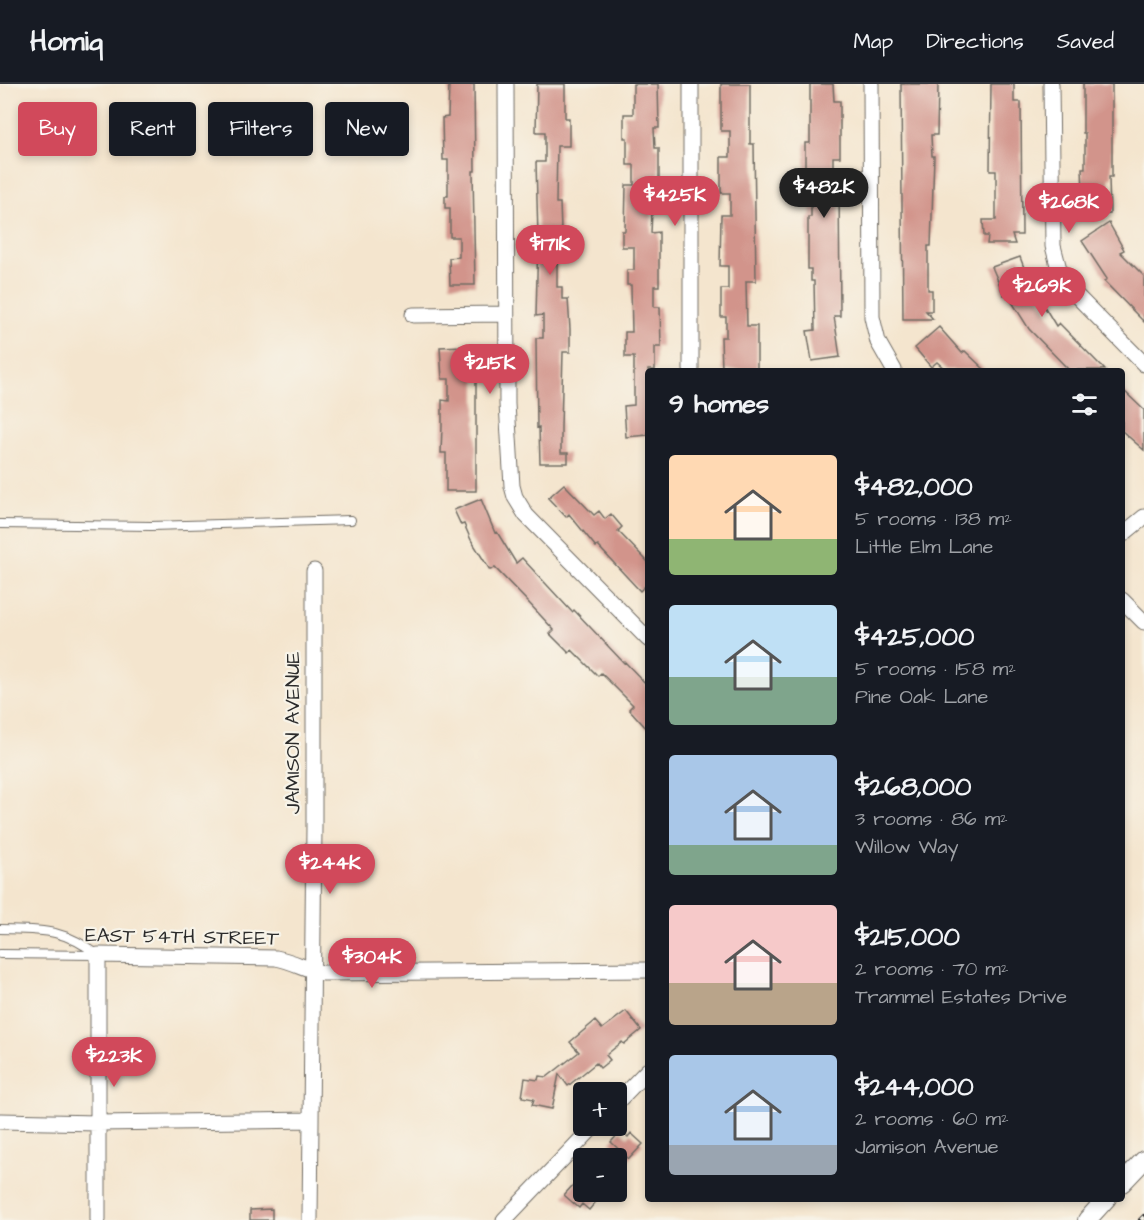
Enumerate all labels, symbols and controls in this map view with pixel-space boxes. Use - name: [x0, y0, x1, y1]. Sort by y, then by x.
- text: Homiq: [30, 22, 103, 61]
- text: Map: [853, 27, 893, 56]
- text: Directions: [926, 27, 1024, 56]
- text: Saved: [1057, 27, 1114, 56]
- chip: Buy: [18, 102, 97, 156]
- chip: Rent: [109, 102, 196, 156]
- chip: Filters: [208, 102, 313, 156]
- chip: New: [325, 102, 409, 156]
- pin: $482K: [782, 168, 866, 219]
- text: $482K: [793, 173, 855, 201]
- pin: $425K: [633, 176, 717, 227]
- text: $425K: [644, 181, 706, 209]
- pin: $268K: [1027, 183, 1111, 234]
- text: $268K: [1039, 188, 1099, 216]
- pin: $171K: [508, 225, 592, 276]
- text: $171K: [530, 230, 570, 258]
- pin: $269K: [1000, 267, 1084, 318]
- text: $269K: [1013, 272, 1071, 300]
- pin: $215K: [448, 344, 532, 395]
- text: $215K: [464, 349, 516, 377]
- text: 9 homes: [669, 386, 769, 422]
- icon: filters: [1068, 388, 1101, 421]
- text: $482,000: [855, 469, 973, 505]
- icon: home: [717, 479, 789, 551]
- text: 5 rooms · 138 m²: [855, 505, 1012, 533]
- text: Little Elm Lane: [855, 533, 993, 561]
- text: $425,000: [855, 619, 974, 655]
- icon: home: [717, 629, 789, 701]
- street label: JAMISON AVENUE: [279, 652, 307, 814]
- text: 5 rooms · 158 m²: [855, 655, 1016, 683]
- text: Pine Oak Lane: [855, 683, 988, 711]
- text: $268,000: [855, 769, 971, 805]
- icon: home: [717, 779, 789, 851]
- text: 3 rooms · 86 m²: [855, 805, 1008, 833]
- text: Willow Way: [855, 833, 959, 861]
- pin: $244K: [288, 844, 372, 895]
- text: $244K: [299, 849, 361, 877]
- text: $215,000: [855, 919, 960, 955]
- street label: EAST 54TH STREET: [85, 921, 280, 953]
- icon: home: [717, 929, 789, 1001]
- pin: $304K: [330, 938, 414, 989]
- text: $304K: [342, 943, 402, 971]
- text: 2 rooms · 70 m²: [855, 955, 1008, 983]
- text: Trammel Estates Drive: [855, 983, 1067, 1011]
- pin: $223K: [72, 1037, 156, 1088]
- text: $223K: [86, 1042, 142, 1070]
- text: $244,000: [855, 1069, 974, 1105]
- icon: home: [717, 1079, 789, 1151]
- map controls: [573, 1082, 627, 1202]
- button: +: [573, 1082, 627, 1136]
- text: 2 rooms · 60 m²: [855, 1105, 1009, 1133]
- text: Jamison Avenue: [855, 1133, 999, 1161]
- button: −: [573, 1148, 627, 1202]

